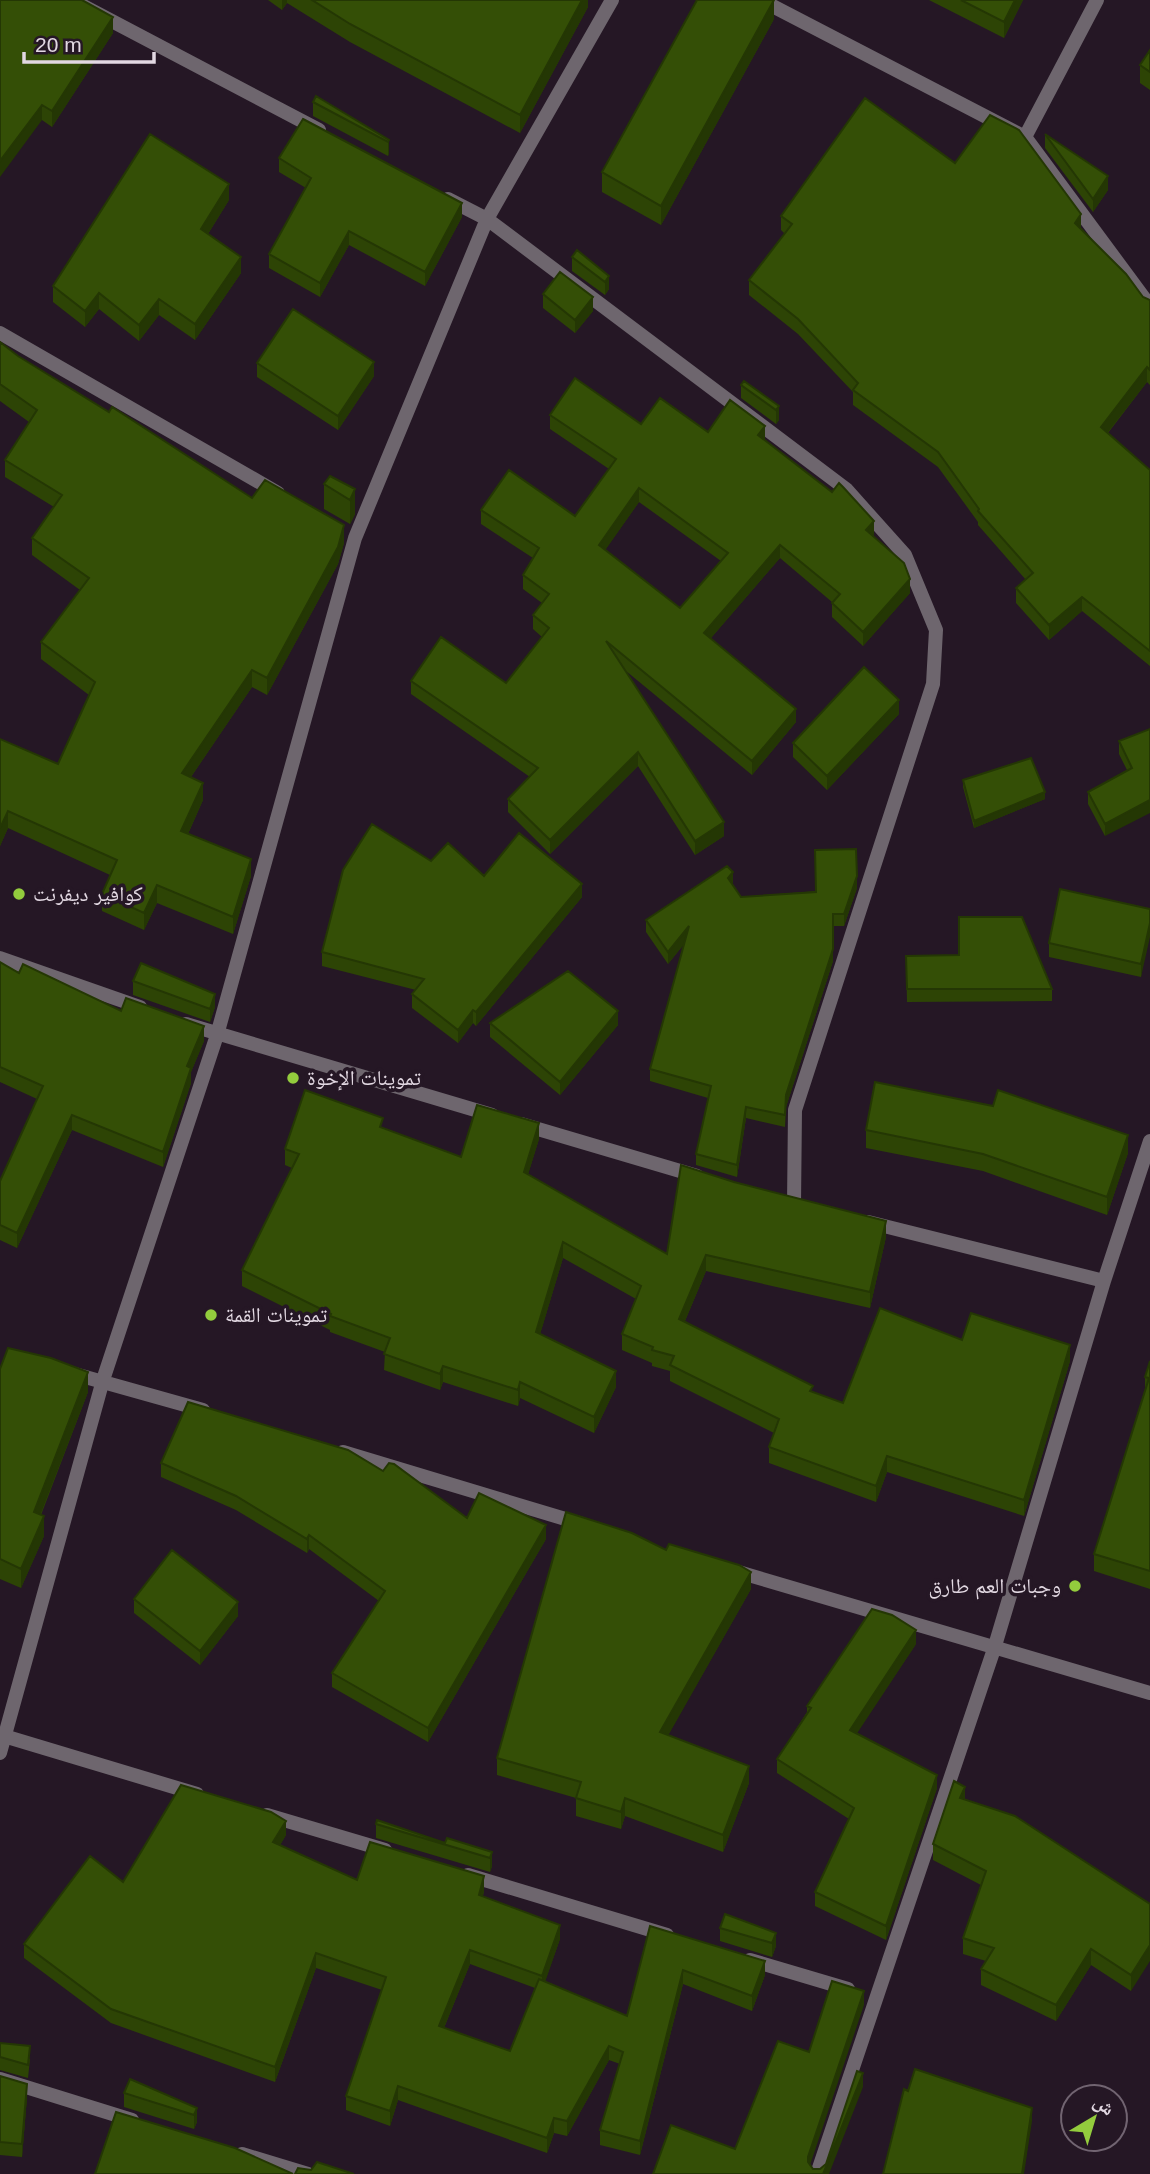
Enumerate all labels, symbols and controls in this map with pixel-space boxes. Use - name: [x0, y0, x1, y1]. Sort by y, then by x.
- scale bar: [24, 21, 154, 65]
- text: 20 m: [35, 33, 82, 56]
- place label: كوافير ديفرنت: [33, 882, 143, 905]
- marker: كوافير ديفرنت: [11, 886, 27, 902]
- place label: تموينات الإخوة: [307, 1066, 421, 1091]
- marker: تموينات الإخوة: [285, 1070, 301, 1086]
- place label: تموينات القمة: [225, 1303, 327, 1326]
- marker: تموينات القمة: [203, 1307, 219, 1323]
- place label: وجبات العم طارق: [928, 1574, 1061, 1600]
- marker: وجبات العم طارق: [1067, 1578, 1083, 1594]
- north arrow: [1059, 2083, 1129, 2153]
- text: ش: [1089, 2091, 1119, 2120]

